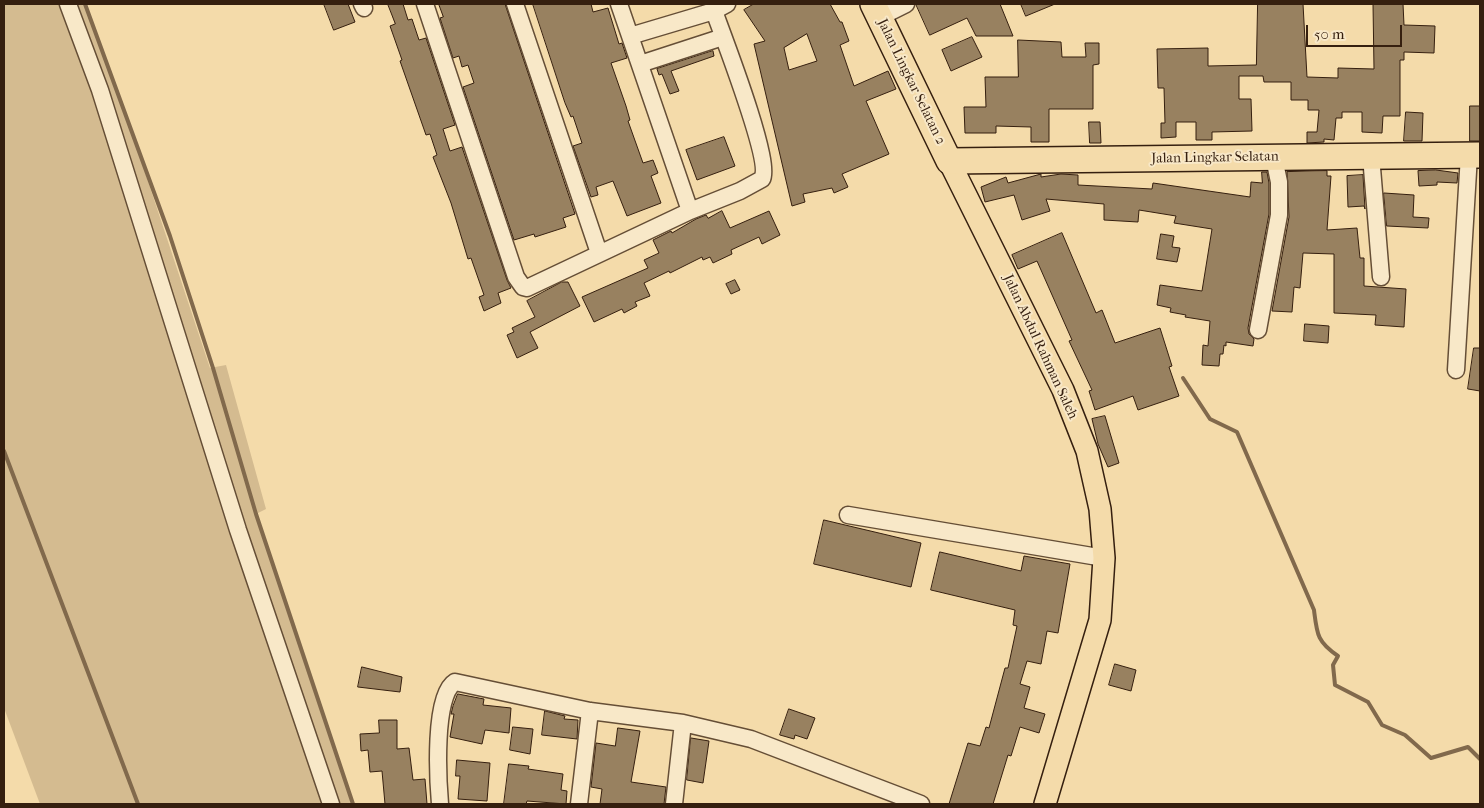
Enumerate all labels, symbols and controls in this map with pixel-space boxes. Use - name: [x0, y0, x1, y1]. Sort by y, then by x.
- scale bar: [1309, 15, 1405, 47]
- street label: Jalan Lingkar Selatan 2: [873, 16, 949, 148]
- text: 50 m: [1314, 25, 1344, 43]
- street label: Jalan Lingkar Selatan: [1151, 148, 1279, 168]
- street label: Jalan Abdul Rahman Saleh: [999, 272, 1081, 422]

